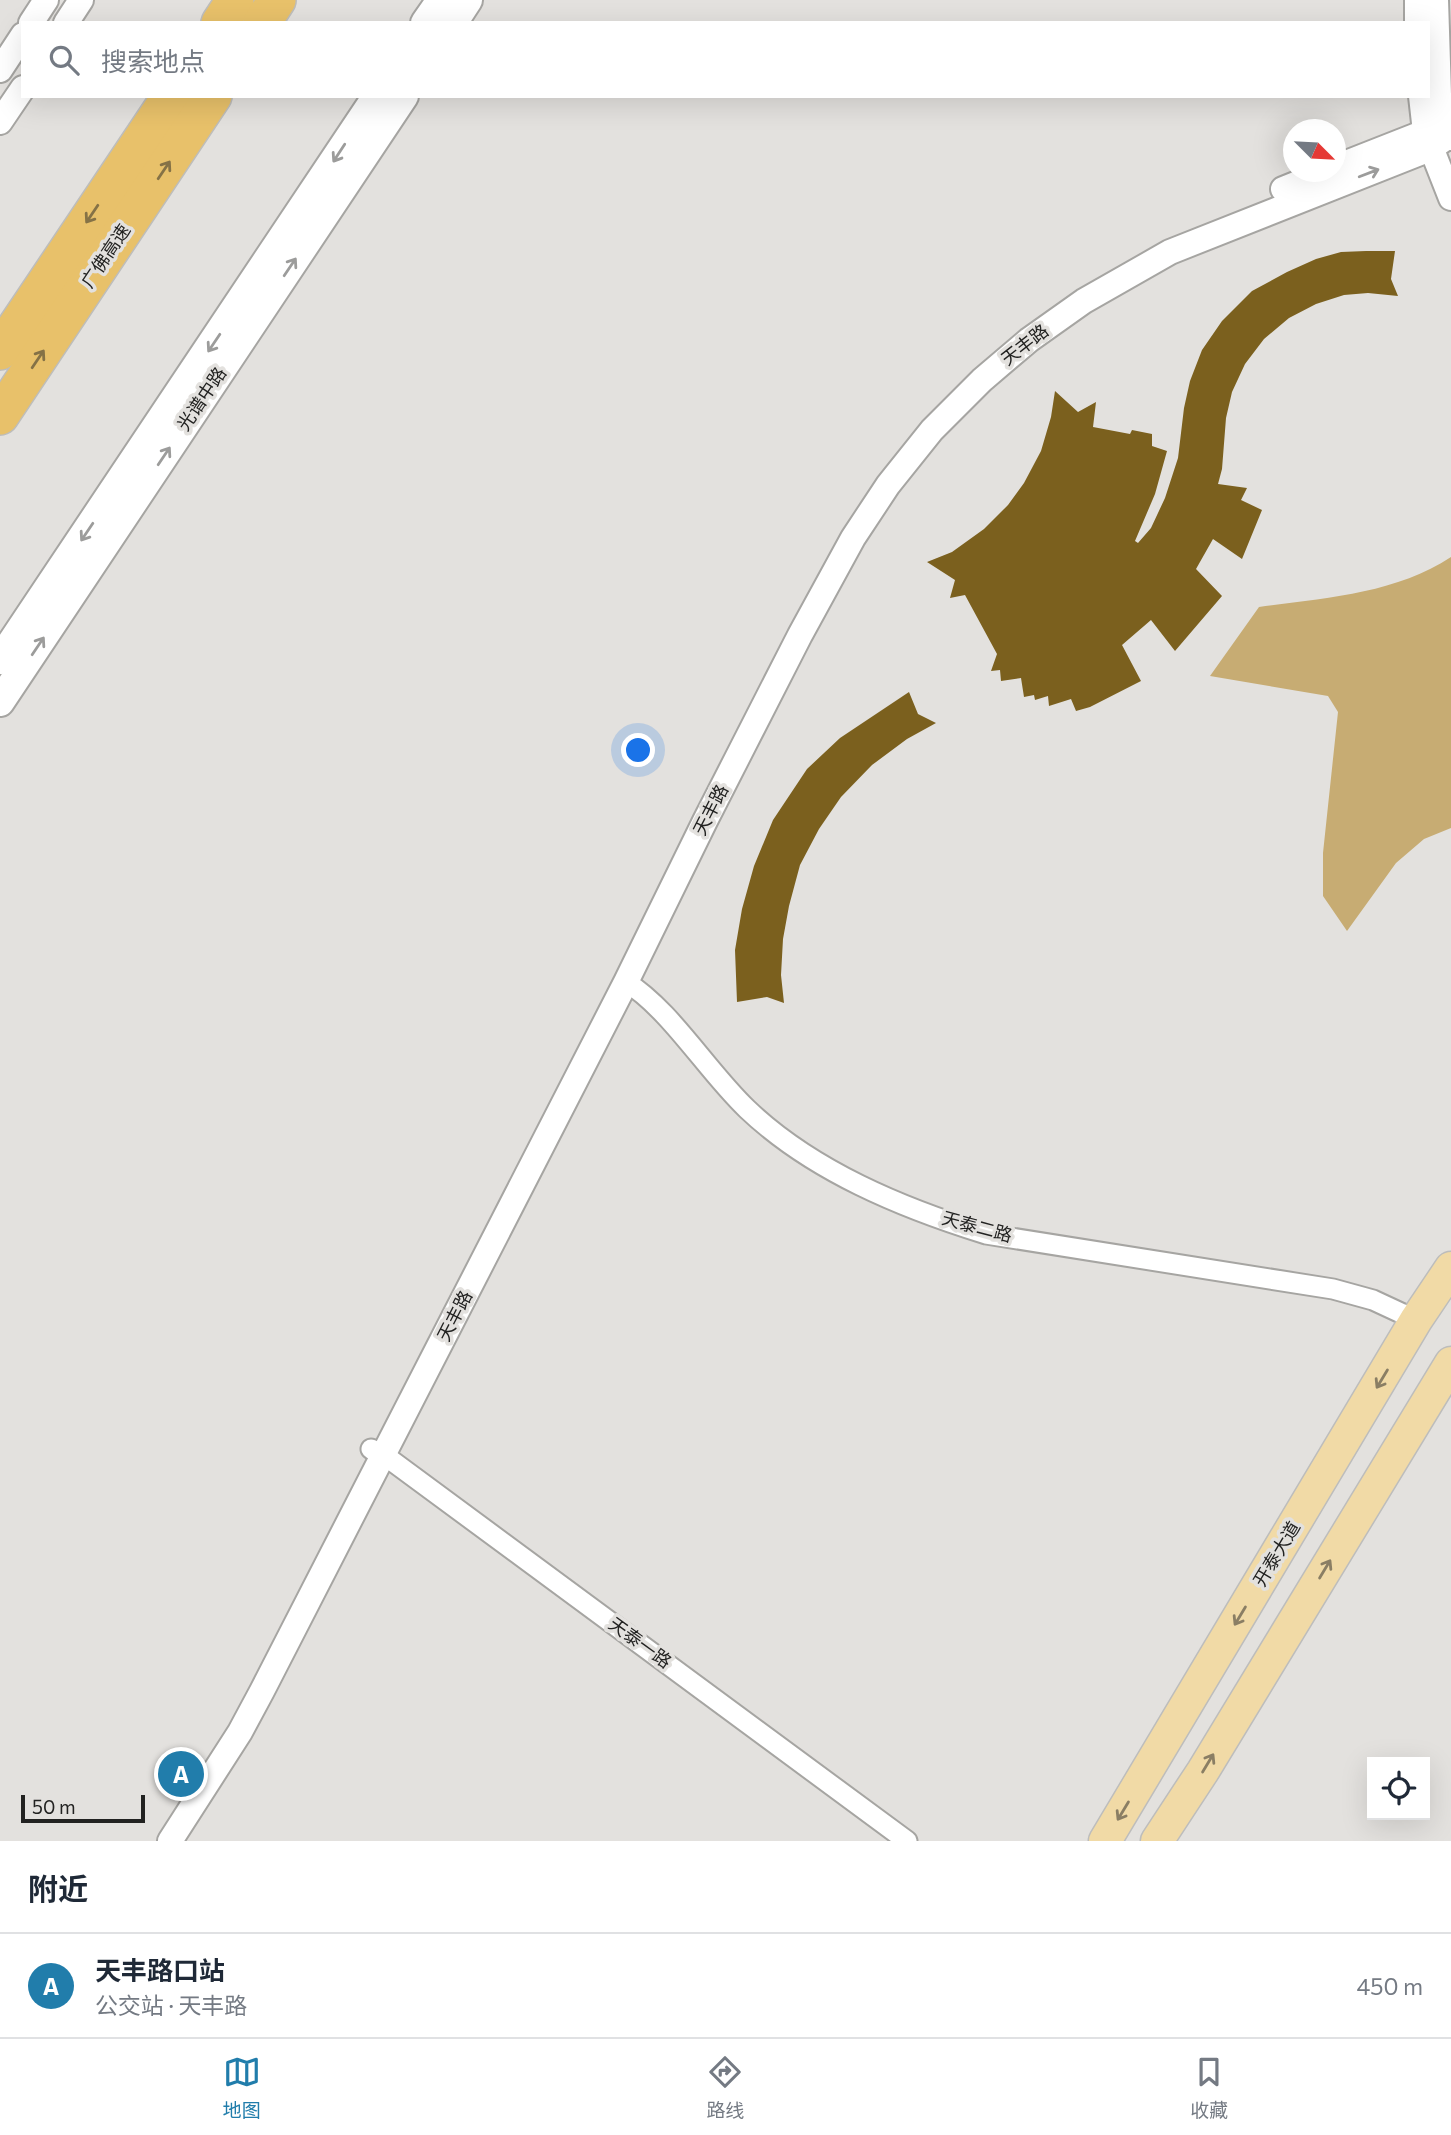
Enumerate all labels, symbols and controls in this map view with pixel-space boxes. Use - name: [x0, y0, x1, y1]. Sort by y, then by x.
- search box: [21, 21, 1430, 98]
- icon: search: [45, 41, 83, 79]
- text: 搜索地点: [101, 45, 205, 76]
- north arrow: [1283, 119, 1346, 182]
- one-way arrow: [332, 143, 346, 162]
- one-way arrow: [157, 160, 171, 180]
- one-way arrow: [1358, 165, 1380, 178]
- one-way arrow: [85, 204, 99, 223]
- street label: 广佛高速: [76, 219, 134, 291]
- one-way arrow: [283, 258, 297, 277]
- street label: 天丰路: [996, 319, 1052, 370]
- one-way arrow: [207, 333, 221, 352]
- one-way arrow: [31, 350, 45, 369]
- street label: 光谱中路: [172, 362, 230, 434]
- one-way arrow: [157, 447, 171, 467]
- one-way arrow: [80, 522, 94, 541]
- one-way arrow: [31, 636, 45, 656]
- your location: [621, 733, 655, 767]
- street label: 天丰路: [688, 780, 732, 839]
- street label: 天泰二路: [940, 1206, 1015, 1246]
- street label: 天丰路: [432, 1286, 476, 1345]
- one-way arrow: [1375, 1368, 1389, 1388]
- street label: 开泰大道: [1248, 1517, 1304, 1590]
- one-way arrow: [1319, 1559, 1333, 1579]
- one-way arrow: [1233, 1606, 1247, 1626]
- street label: 天泰一路: [605, 1612, 676, 1672]
- pin: A: [158, 1748, 204, 1800]
- one-way arrow: [1201, 1754, 1215, 1774]
- map controls: [1367, 1757, 1430, 1820]
- button: locate: [1367, 1757, 1430, 1820]
- scale bar: [21, 1792, 145, 1824]
- text: 50 m: [32, 1795, 76, 1818]
- one-way arrow: [1116, 1801, 1130, 1821]
- text: 附近: [28, 1869, 88, 1906]
- text: 天丰路口站: [95, 1954, 225, 1985]
- text: A: [43, 1972, 59, 2000]
- text: 450 m: [1357, 1972, 1423, 2000]
- text: 公交站 · 天丰路: [95, 1991, 247, 2019]
- tab: 地图: [223, 2053, 261, 2122]
- tab: 路线: [706, 2053, 744, 2122]
- tab: 收藏: [1190, 2053, 1228, 2122]

